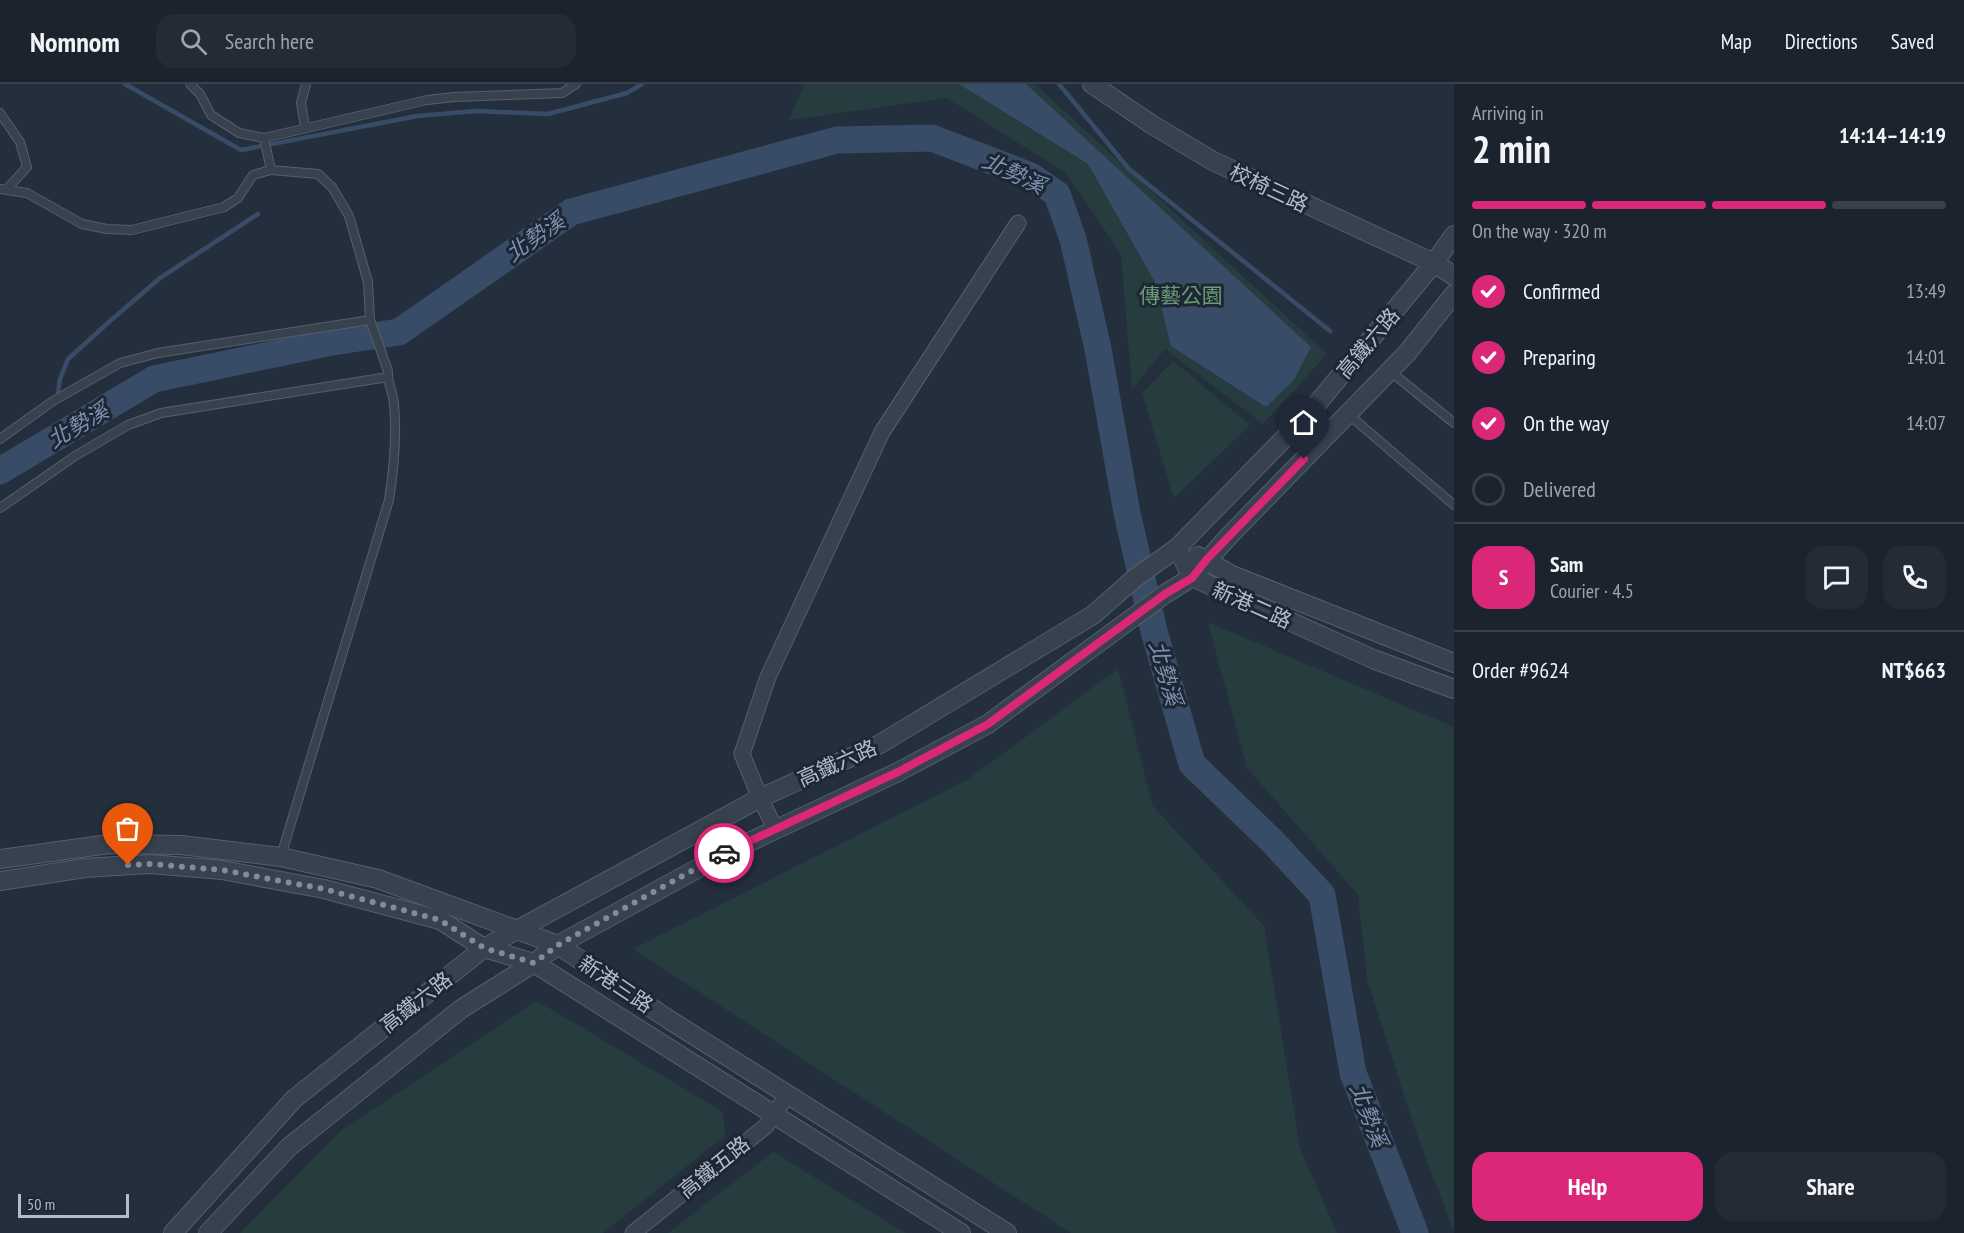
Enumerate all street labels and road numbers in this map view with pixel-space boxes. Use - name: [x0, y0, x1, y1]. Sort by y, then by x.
- street label: 校椅三路: [1225, 158, 1313, 218]
- street label: 高鐵六路: [1331, 302, 1405, 384]
- street label: 新港二路: [1208, 576, 1296, 634]
- street label: 高鐵六路: [793, 734, 881, 792]
- street label: 新港三路: [574, 949, 658, 1019]
- street label: 高鐵六路: [375, 966, 457, 1038]
- street label: 高鐵五路: [673, 1130, 755, 1204]

